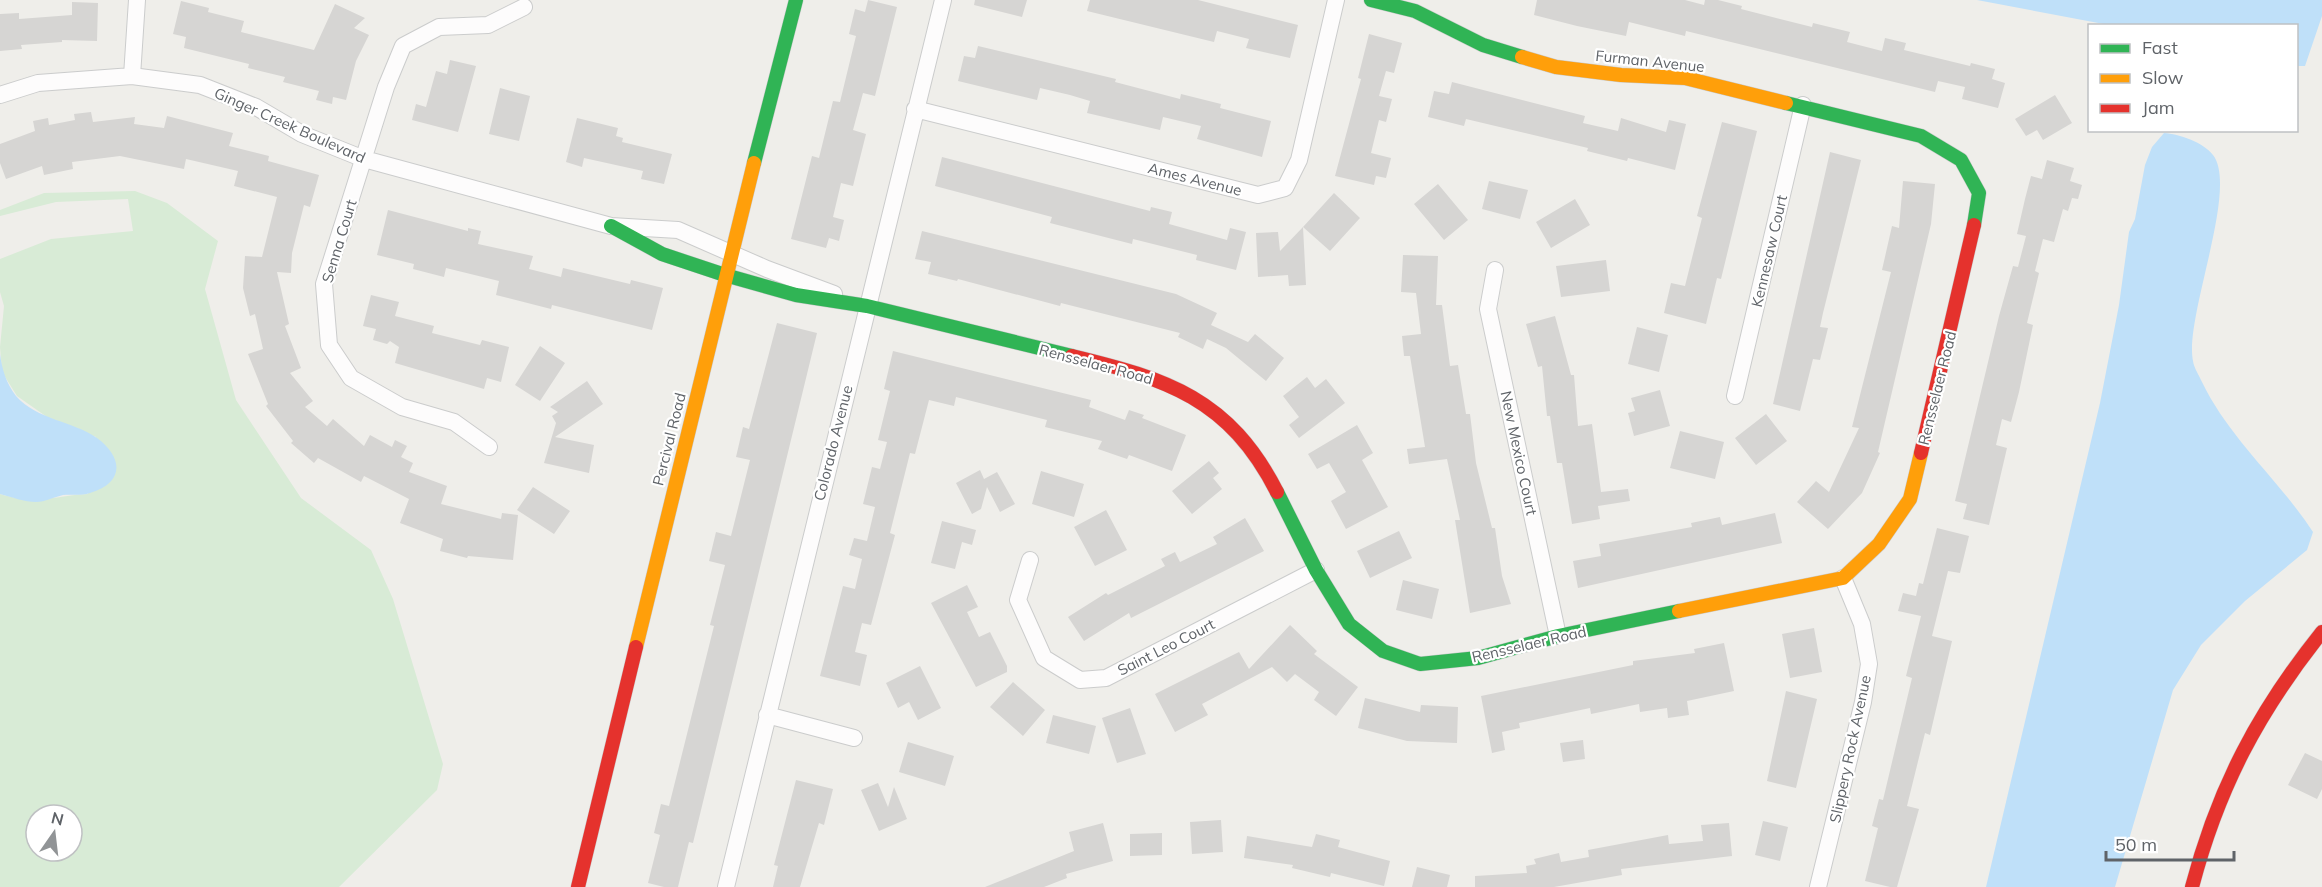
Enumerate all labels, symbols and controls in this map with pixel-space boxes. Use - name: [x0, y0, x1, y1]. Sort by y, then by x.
- legend: [2088, 24, 2298, 132]
- text: Fast: [2142, 36, 2178, 59]
- street label: Furman Avenue: [1595, 46, 1705, 76]
- text: Slow: [2142, 66, 2184, 89]
- street label: Ginger Creek Boulevard: [211, 83, 369, 167]
- text: Jam: [2142, 96, 2175, 119]
- street label: Ames Avenue: [1146, 158, 1244, 200]
- street label: Kennesaw Court: [1747, 193, 1791, 309]
- street label: Senna Court: [317, 197, 361, 285]
- street label: Rensselaer Road: [1914, 329, 1960, 447]
- street label: Rensselaer Road: [1037, 340, 1155, 388]
- street label: Colorado Avenue: [809, 383, 857, 503]
- street label: New Mexico Court: [1497, 389, 1541, 517]
- street label: Percival Road: [648, 391, 690, 487]
- street label: Saint Leo Court: [1114, 614, 1218, 680]
- street label: Rensselaer Road: [1470, 622, 1588, 666]
- street label: Slippery Rock Avenue: [1825, 673, 1875, 825]
- north arrow: [24, 803, 84, 863]
- text: N: [49, 807, 66, 830]
- scale bar: [2106, 824, 2234, 862]
- text: 50 m: [2115, 833, 2157, 856]

